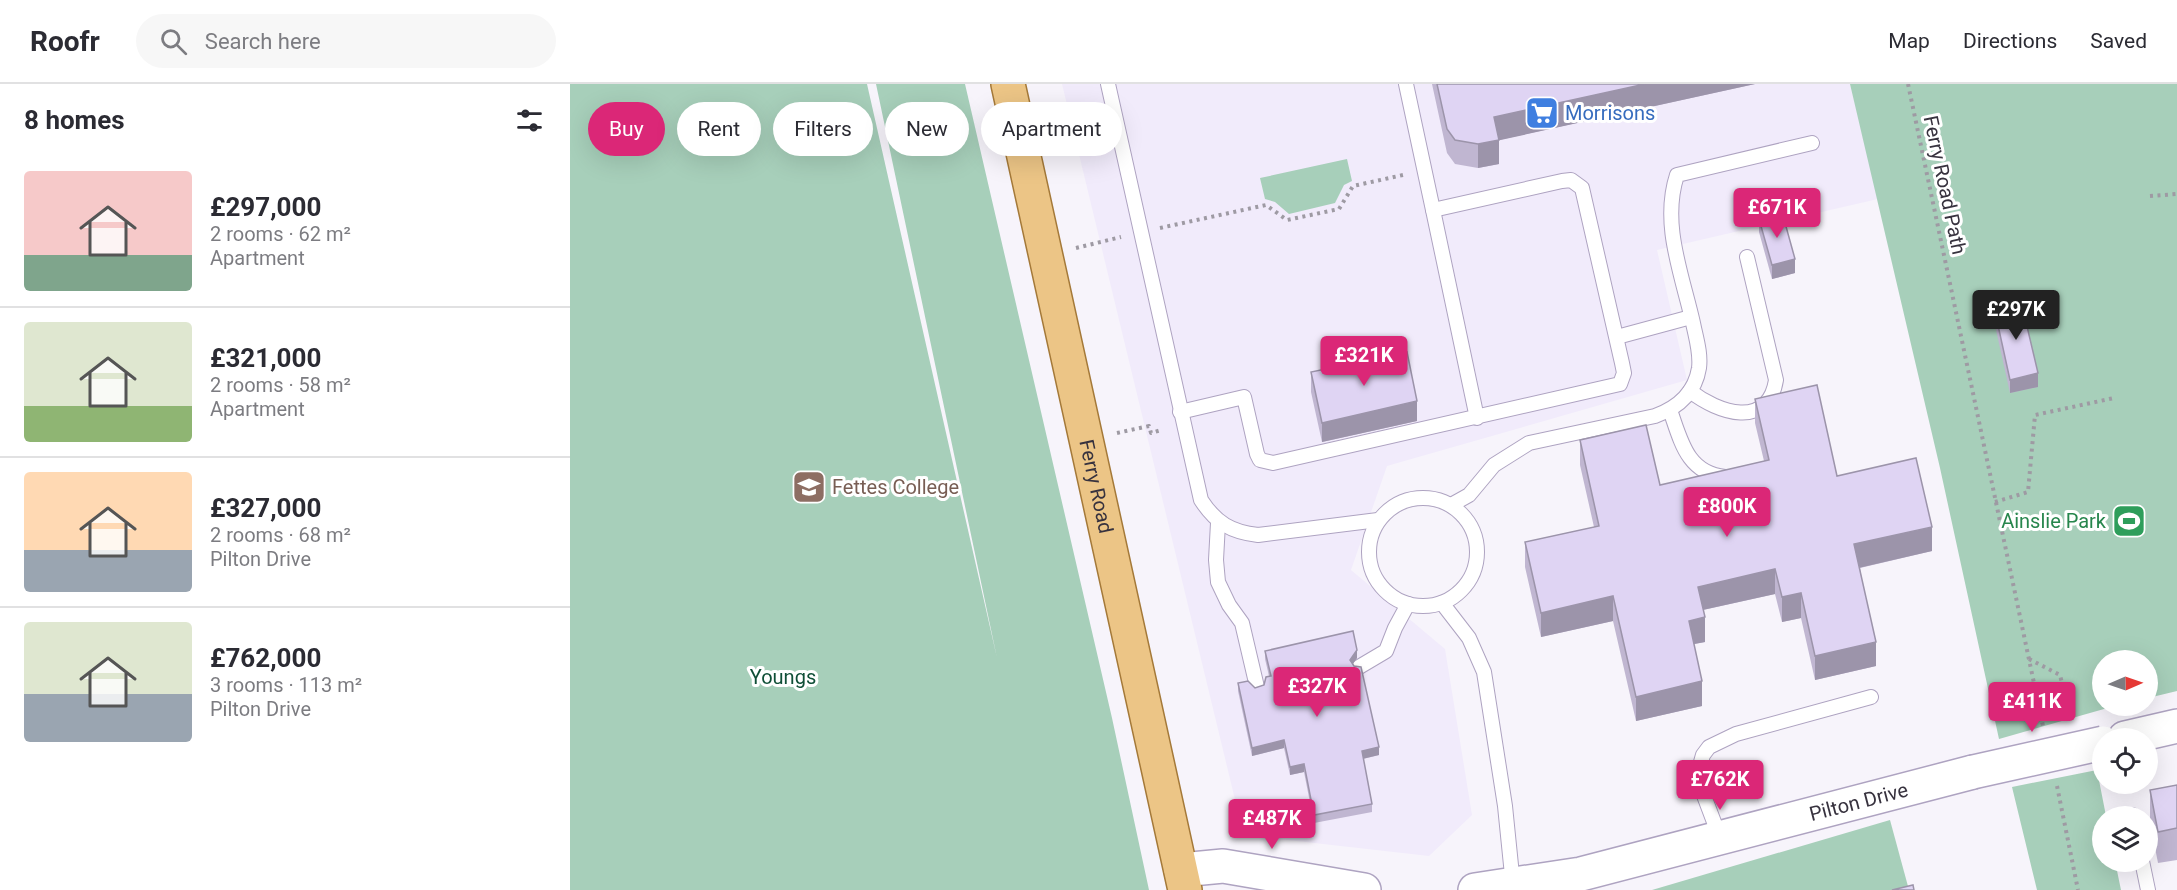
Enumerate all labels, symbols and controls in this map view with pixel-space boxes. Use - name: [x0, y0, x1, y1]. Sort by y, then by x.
- search box: [136, 14, 556, 68]
- text: Roofr: [30, 25, 100, 58]
- icon: search: [157, 25, 190, 58]
- text: Search here: [205, 29, 321, 54]
- text: Map: [1888, 29, 1930, 53]
- text: Directions: [1963, 29, 2057, 53]
- text: Saved: [2090, 29, 2147, 53]
- supermarket icon: Morrisons: [1524, 95, 1560, 131]
- place label: Morrisons: [1565, 101, 1655, 125]
- chip: Buy: [588, 102, 665, 156]
- chip: Rent: [677, 102, 761, 156]
- chip: Filters: [773, 102, 873, 156]
- chip: New: [885, 102, 969, 156]
- chip: Apartment: [981, 102, 1122, 156]
- icon: filters: [513, 104, 546, 137]
- text: 8 homes: [24, 105, 125, 135]
- street label: Ferry Road Path: [1919, 113, 1971, 257]
- pin: £671K: [1735, 188, 1819, 239]
- text: £297,000: [210, 192, 321, 222]
- icon: home: [72, 195, 144, 267]
- text: £671K: [1747, 195, 1807, 219]
- text: 2 rooms · 62 m²: [210, 222, 351, 246]
- text: Apartment: [210, 246, 305, 270]
- pin: £297K: [1974, 290, 2058, 341]
- text: £297K: [1986, 297, 2046, 321]
- pin: £321K: [1322, 336, 1406, 387]
- text: £321,000: [210, 343, 321, 373]
- text: £321K: [1334, 343, 1394, 367]
- icon: home: [72, 346, 144, 418]
- text: 2 rooms · 58 m²: [210, 373, 351, 397]
- text: Apartment: [210, 397, 305, 421]
- street label: Ferry Road: [1074, 437, 1118, 536]
- school or university icon: Fettes College: [791, 469, 827, 505]
- place label: Fettes College: [832, 475, 959, 499]
- pin: £800K: [1685, 487, 1769, 538]
- text: £327,000: [210, 493, 321, 523]
- text: £800K: [1697, 494, 1757, 518]
- icon: home: [72, 496, 144, 568]
- sports icon: Ainslie Park: [2111, 503, 2147, 539]
- place label: Ainslie Park: [2001, 509, 2107, 533]
- text: 2 rooms · 68 m²: [210, 523, 351, 547]
- text: Pilton Drive: [210, 547, 311, 571]
- text: £762,000: [210, 643, 321, 673]
- icon: home: [72, 646, 144, 718]
- north arrow: [2092, 650, 2158, 716]
- map controls: [2092, 650, 2158, 872]
- park label: Youngs: [750, 665, 816, 689]
- pin: £327K: [1275, 667, 1359, 718]
- text: 3 rooms · 113 m²: [210, 673, 362, 697]
- text: £327K: [1287, 674, 1347, 698]
- pin: £411K: [1990, 682, 2074, 733]
- text: £411K: [2002, 689, 2062, 713]
- text: Pilton Drive: [210, 697, 311, 721]
- button: locate: [2092, 728, 2158, 794]
- pin: £762K: [1678, 760, 1762, 811]
- text: £762K: [1690, 767, 1750, 791]
- street label: Pilton Drive: [1807, 777, 1911, 826]
- pin: £487K: [1230, 799, 1314, 850]
- text: £487K: [1242, 806, 1302, 830]
- button: layers: [2092, 806, 2158, 872]

